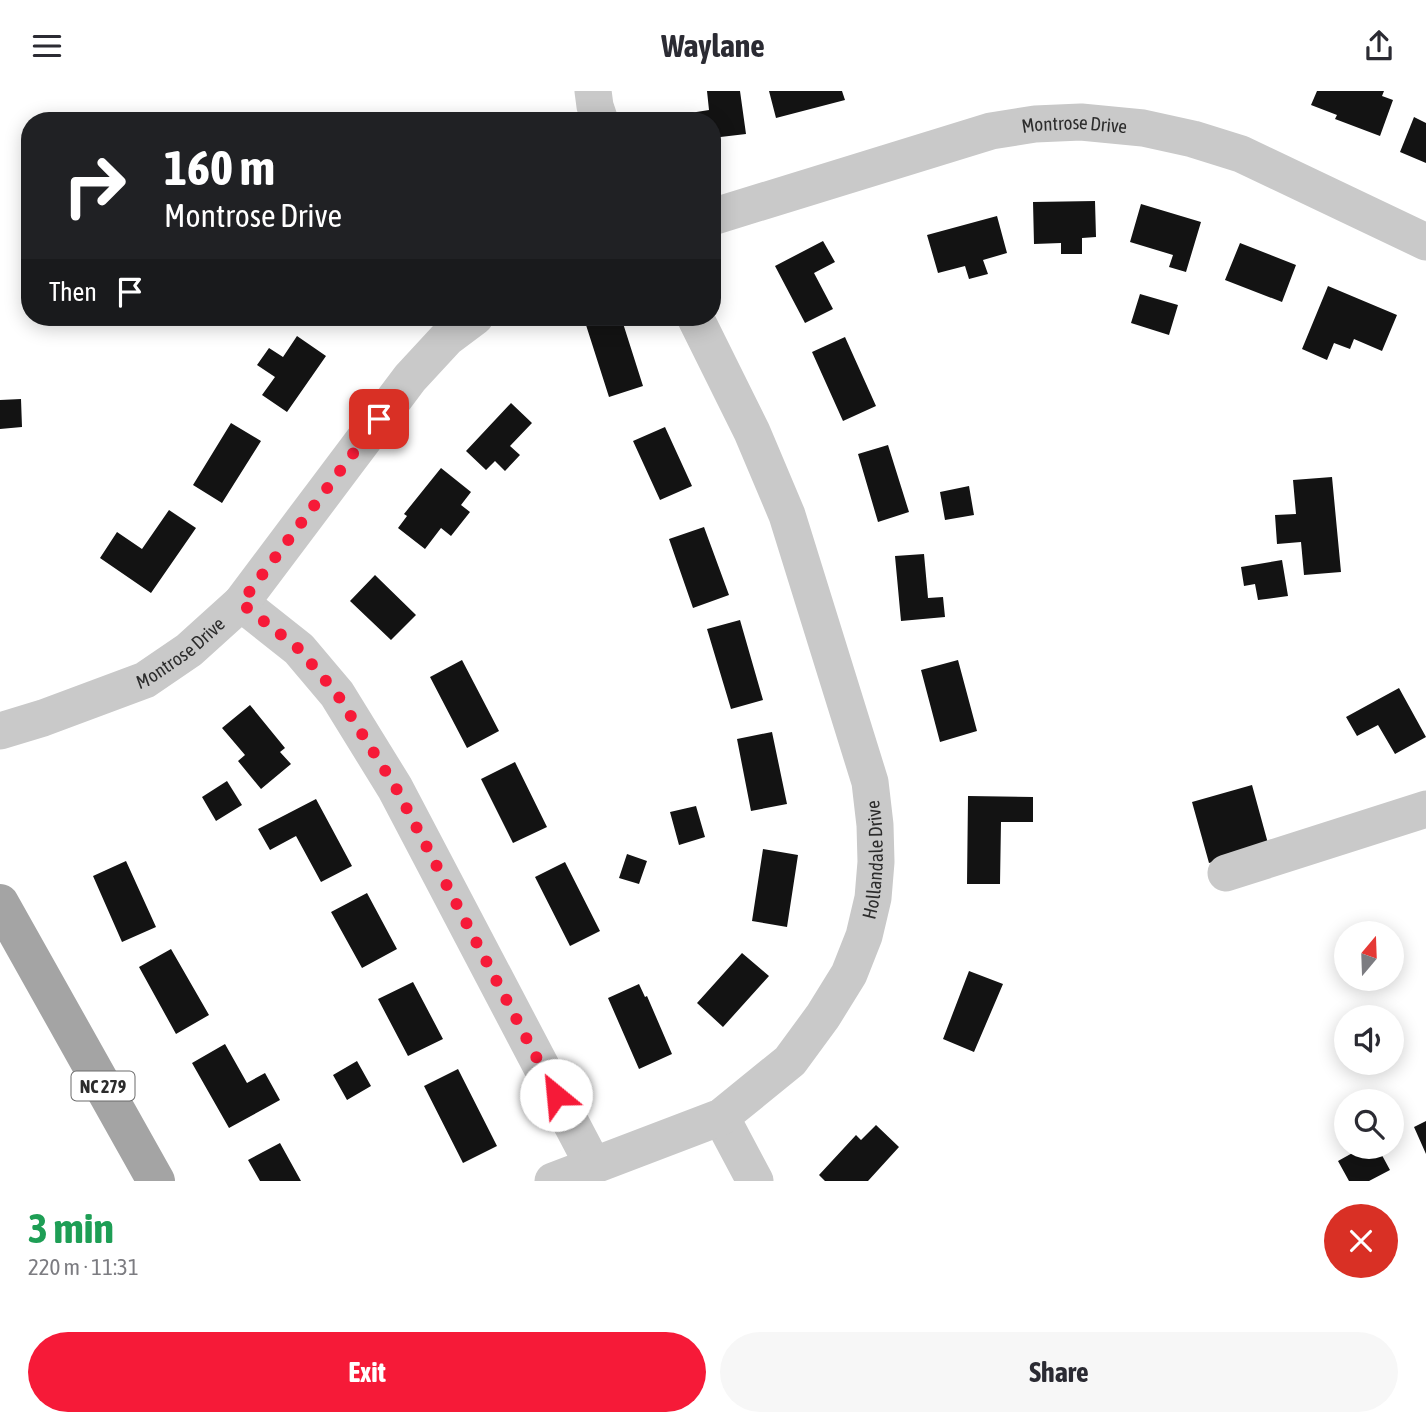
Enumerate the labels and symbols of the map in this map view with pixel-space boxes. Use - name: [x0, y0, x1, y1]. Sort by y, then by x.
- street label: Montrose Drive: [1020, 111, 1128, 137]
- pin: [349, 389, 409, 449]
- street label: Montrose Drive: [133, 612, 229, 693]
- street label: Hollandale Drive: [857, 799, 887, 921]
- north arrow: [1334, 921, 1404, 991]
- position arrow: [519, 1058, 593, 1132]
- road number: NC 279: [72, 1071, 134, 1101]

